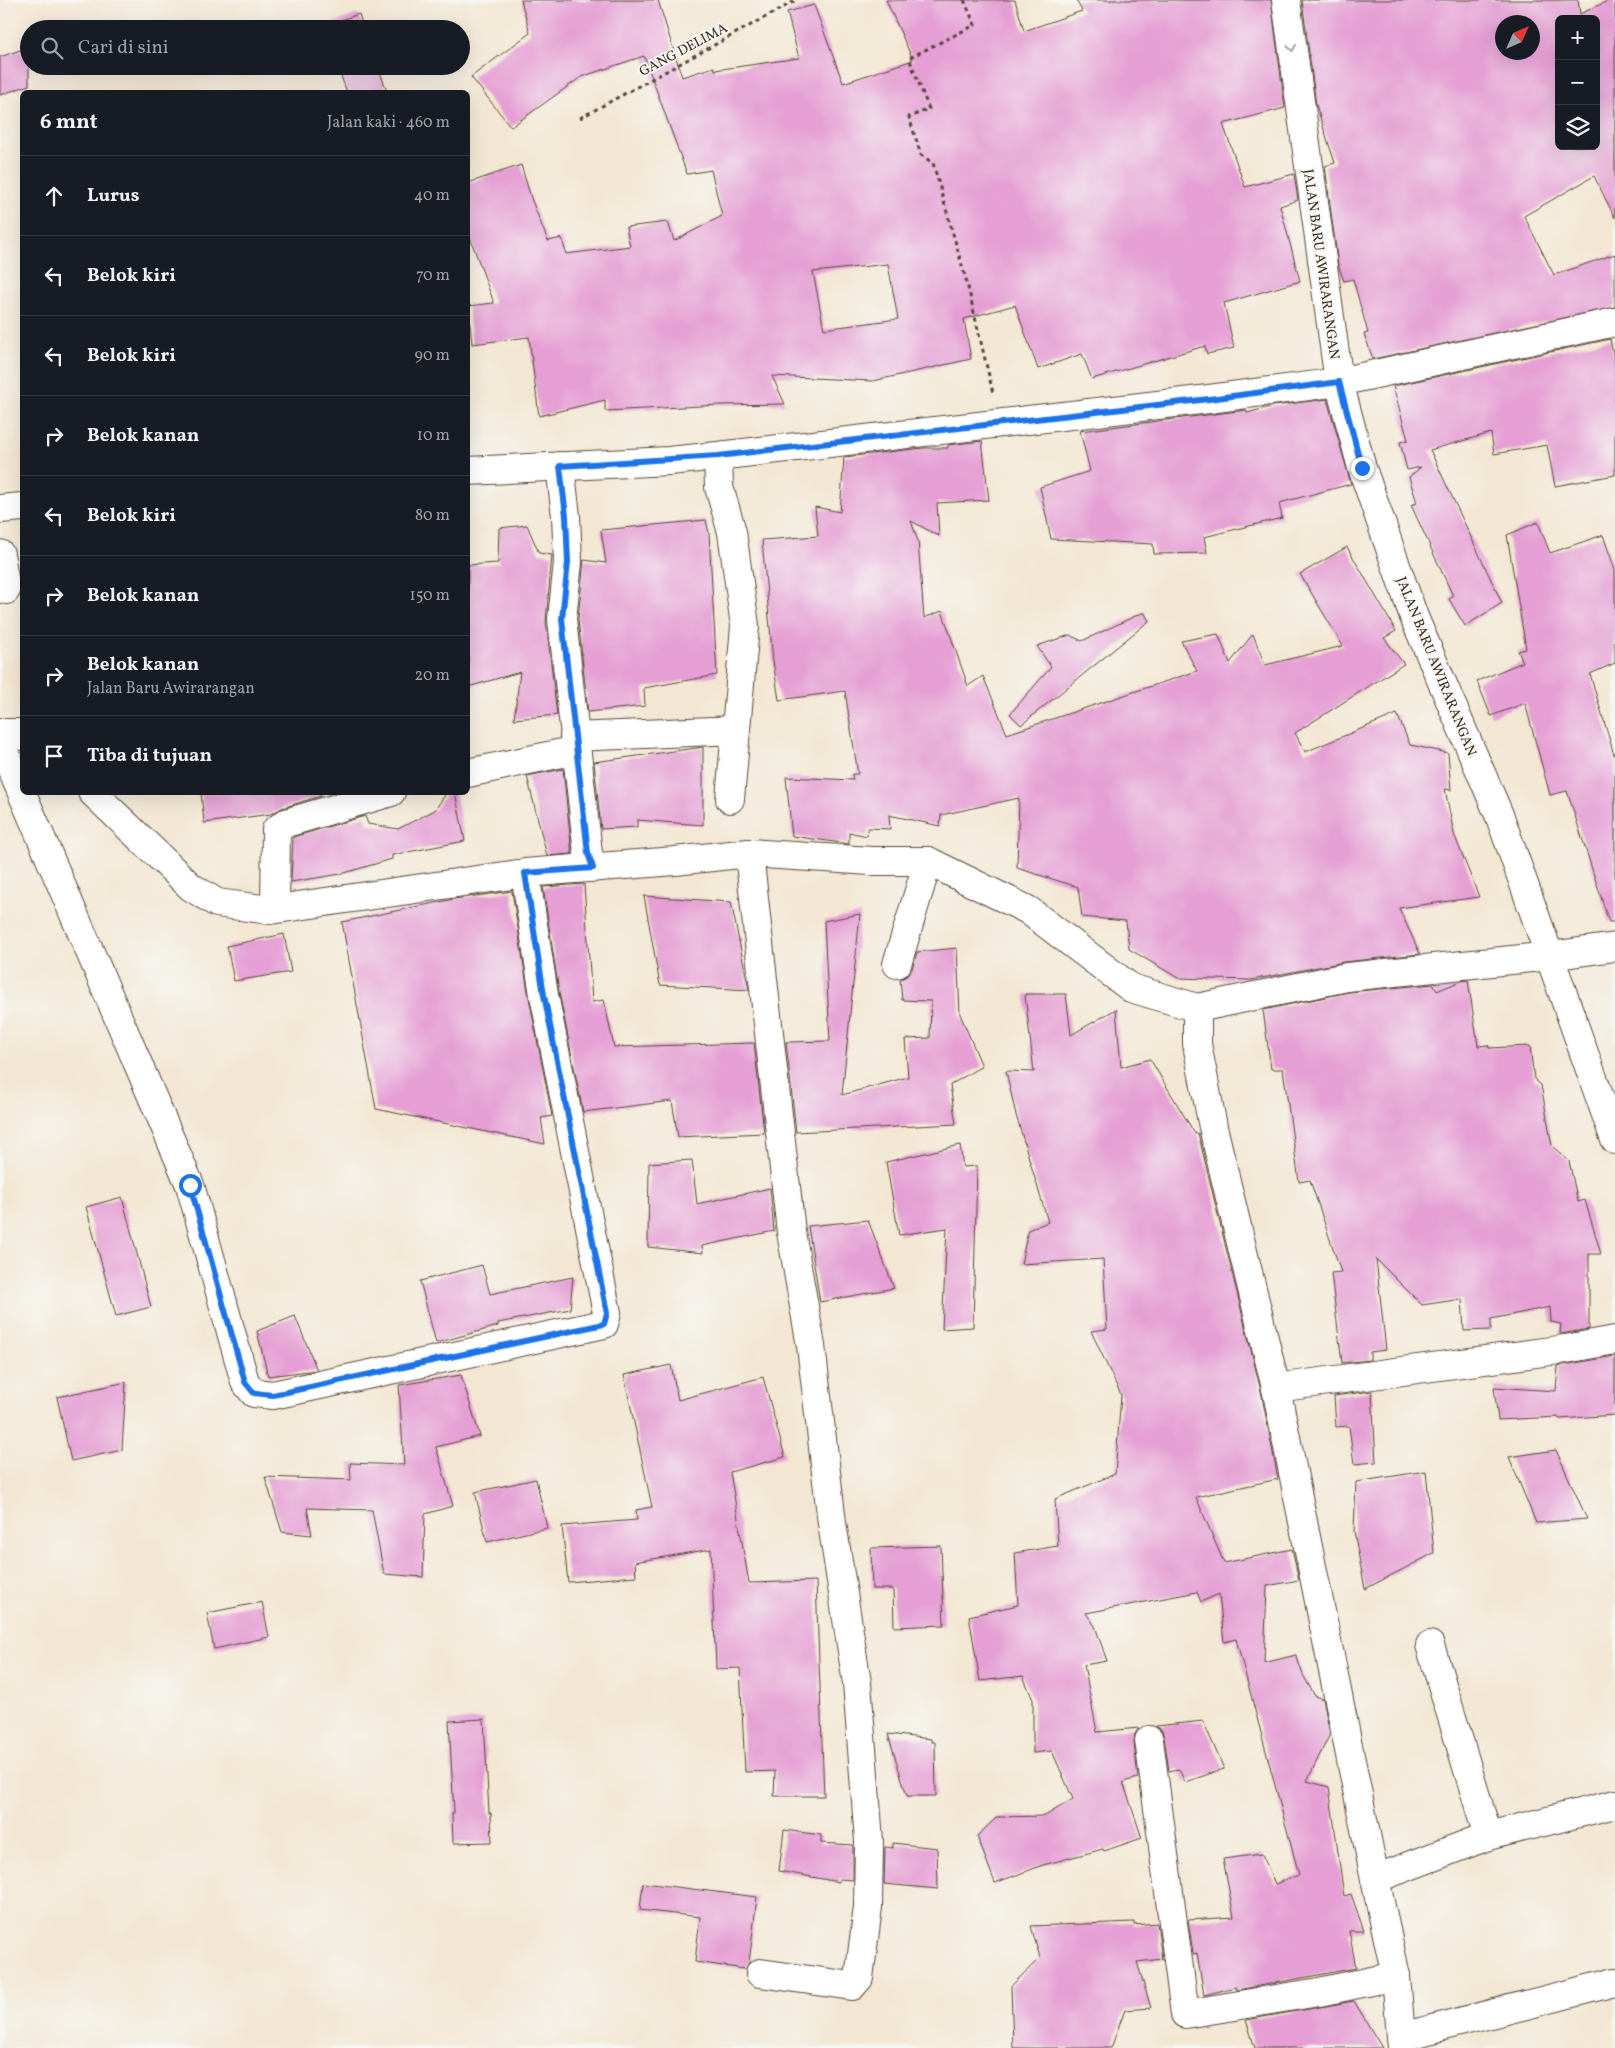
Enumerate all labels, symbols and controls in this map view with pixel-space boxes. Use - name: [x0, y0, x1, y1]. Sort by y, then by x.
- north arrow: [1495, 15, 1540, 60]
- map controls: [1555, 15, 1600, 150]
- button: +: [1555, 15, 1600, 60]
- street label: GANG DELIMA: [636, 19, 731, 82]
- search box: [20, 20, 470, 75]
- icon: search: [38, 34, 66, 62]
- text: Cari di sini: [78, 35, 169, 61]
- one-way arrow: [1286, 45, 1297, 53]
- button: −: [1555, 60, 1600, 105]
- button: layers: [1555, 105, 1600, 150]
- text: 6 mnt: [40, 108, 98, 137]
- text: Jalan kaki · 460 m: [327, 112, 450, 134]
- street label: JALAN BARU AWIRARANGAN: [1298, 168, 1343, 361]
- icon: ahead: [40, 182, 68, 210]
- text: Lurus: [87, 183, 139, 209]
- text: 40 m: [414, 185, 450, 207]
- icon: left: [40, 262, 68, 290]
- text: Belok kiri: [87, 263, 176, 289]
- text: 70 m: [416, 265, 450, 287]
- icon: left: [40, 342, 68, 370]
- text: Belok kiri: [87, 343, 176, 369]
- text: 90 m: [414, 345, 450, 367]
- icon: right: [40, 422, 68, 450]
- text: Belok kanan: [87, 423, 199, 449]
- text: 10 m: [417, 425, 450, 447]
- route end: [1351, 457, 1374, 480]
- icon: left: [40, 502, 68, 530]
- text: Belok kiri: [87, 503, 176, 529]
- text: 80 m: [415, 505, 450, 527]
- street label: JALAN BARU AWIRARANGAN: [1391, 574, 1480, 759]
- icon: right: [40, 582, 68, 610]
- text: Belok kanan: [87, 583, 199, 609]
- text: 150 m: [409, 585, 450, 607]
- text: Belok kanan: [87, 652, 199, 678]
- icon: right: [40, 662, 68, 690]
- text: 20 m: [415, 665, 450, 687]
- text: Jalan Baru Awirarangan: [87, 678, 255, 700]
- icon: arrive: [40, 742, 68, 770]
- text: Tiba di tujuan: [87, 743, 212, 769]
- route start: [179, 1174, 202, 1197]

